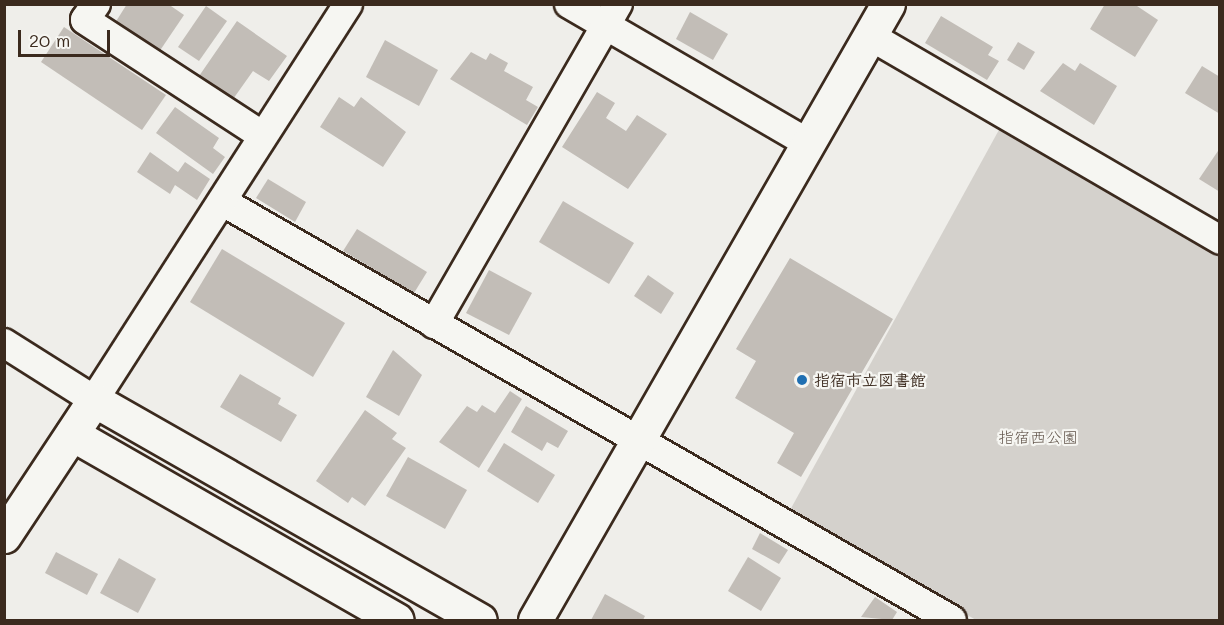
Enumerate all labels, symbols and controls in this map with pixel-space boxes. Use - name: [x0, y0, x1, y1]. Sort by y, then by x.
- scale bar: [21, 18, 112, 56]
- text: 20 m: [29, 28, 70, 52]
- place label: 指宿市立図書館: [814, 370, 926, 390]
- marker: 指宿市立図書館: [795, 373, 809, 387]
- park label: 指宿西公園: [998, 427, 1078, 447]

